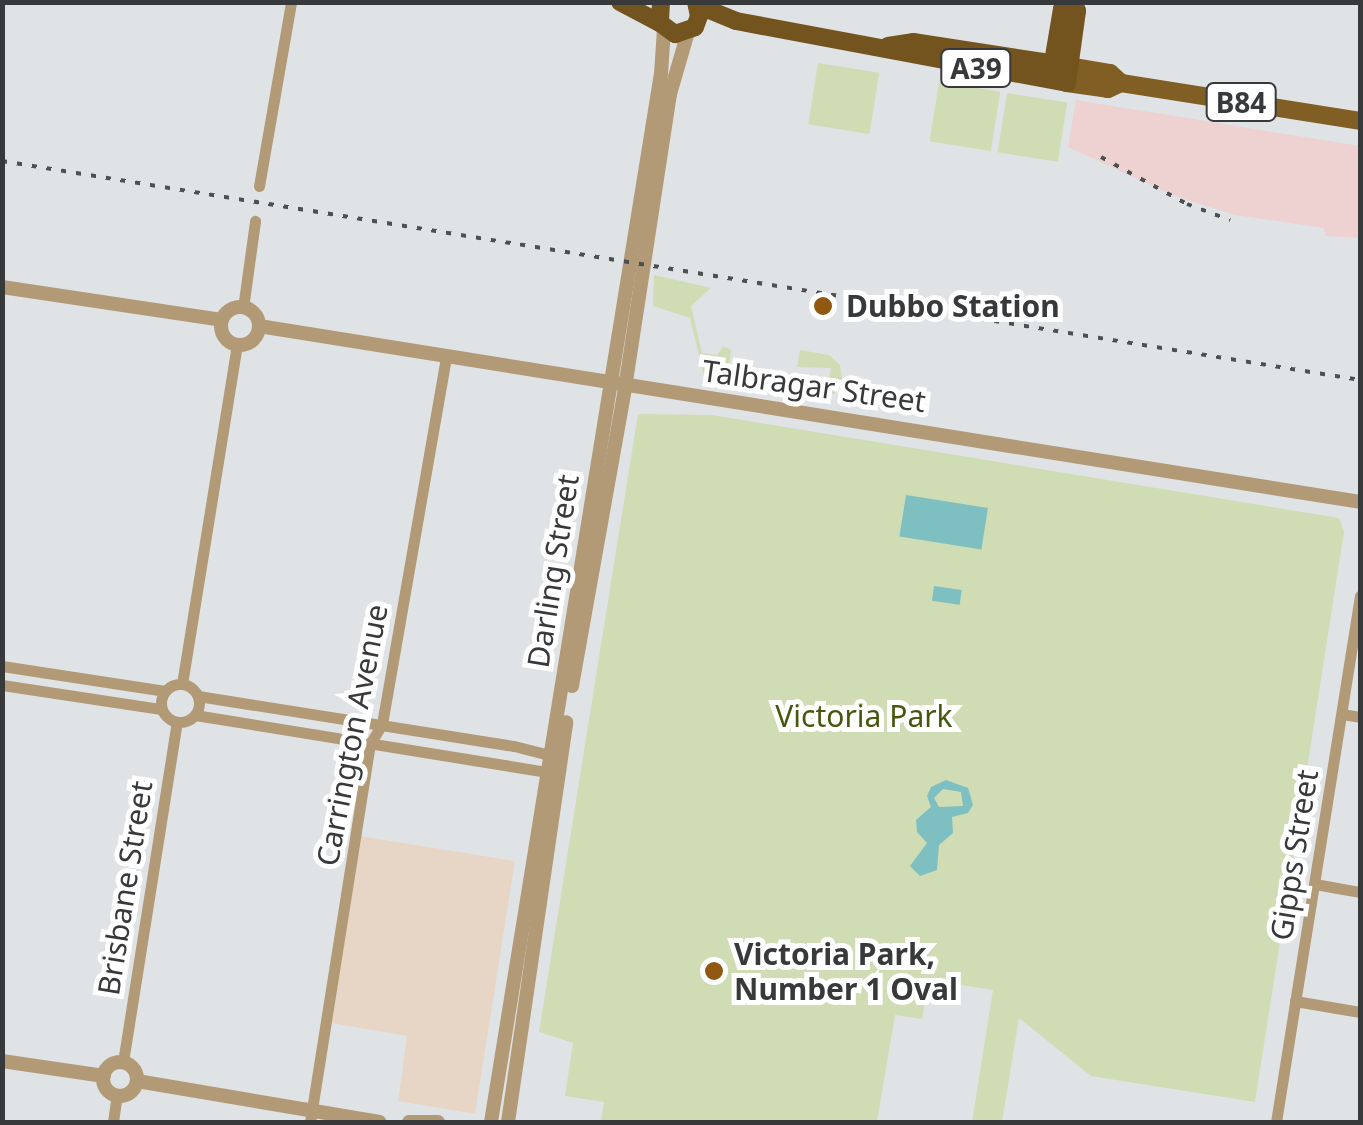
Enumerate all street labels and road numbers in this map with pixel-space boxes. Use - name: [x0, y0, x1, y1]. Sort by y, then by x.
- road number: A39: [938, 45, 1014, 91]
- road number: B84: [1204, 79, 1278, 125]
- street label: Talbragar Street: [700, 353, 928, 419]
- street label: Darling Street: [520, 472, 586, 670]
- street label: Carrington Avenue: [309, 601, 395, 869]
- street label: Gipps Street: [1263, 767, 1325, 943]
- street label: Brisbane Street: [90, 778, 160, 998]

